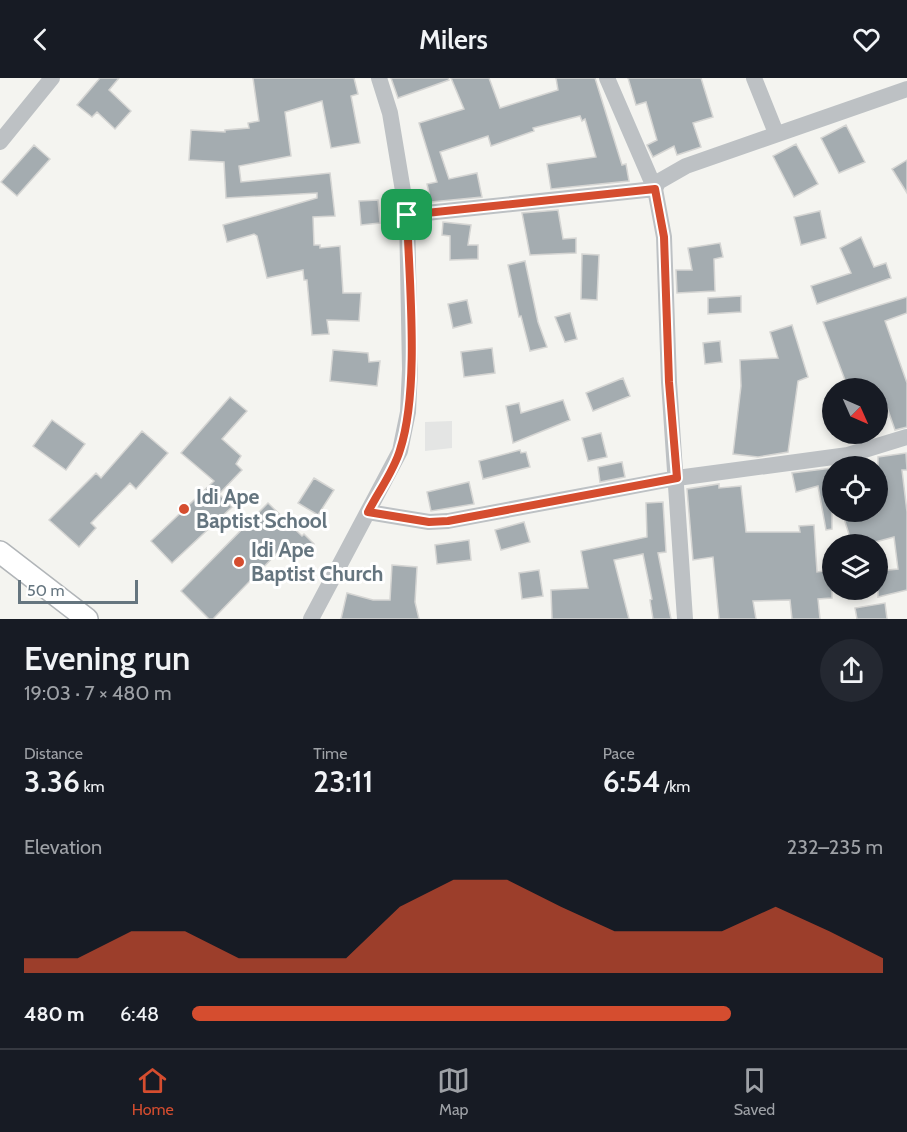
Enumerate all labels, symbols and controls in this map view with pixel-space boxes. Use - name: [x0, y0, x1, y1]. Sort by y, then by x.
- icon: back: [24, 23, 57, 56]
- text: Milers: [419, 23, 488, 56]
- icon: heart: [850, 23, 883, 56]
- pin: [381, 189, 432, 240]
- icon: arrive: [390, 198, 423, 231]
- north arrow: [822, 378, 888, 444]
- map controls: [822, 378, 888, 600]
- button: locate: [822, 456, 888, 522]
- place label: Idi Ape Baptist School: [196, 484, 328, 533]
- marker: Idi Ape Baptist School: [177, 502, 191, 516]
- button: layers: [822, 534, 888, 600]
- place label: Idi Ape Baptist Church: [251, 537, 383, 586]
- marker: Idi Ape Baptist Church: [232, 555, 246, 569]
- scale bar: [18, 577, 138, 604]
- text: 50 m: [27, 581, 64, 600]
- text: Evening run: [24, 638, 190, 678]
- button: share: [820, 639, 883, 702]
- text: 19:03 · 7 × 480 m: [24, 681, 171, 705]
- text: Distance: [24, 744, 83, 763]
- text: Time: [313, 744, 347, 763]
- text: Pace: [603, 744, 635, 763]
- text: 3.36: [24, 763, 80, 800]
- text: 23:11: [313, 763, 373, 800]
- text: 6:54: [603, 763, 660, 800]
- text: km: [80, 777, 105, 796]
- text: /km: [660, 777, 690, 796]
- text: Elevation: [24, 835, 102, 859]
- text: 232–235 m: [787, 835, 883, 859]
- text: 480 m: [24, 1002, 85, 1026]
- text: 6:48: [120, 1002, 159, 1026]
- tab: Home: [132, 1064, 174, 1119]
- tab: Map: [437, 1064, 470, 1119]
- tab: Saved: [734, 1064, 775, 1119]

